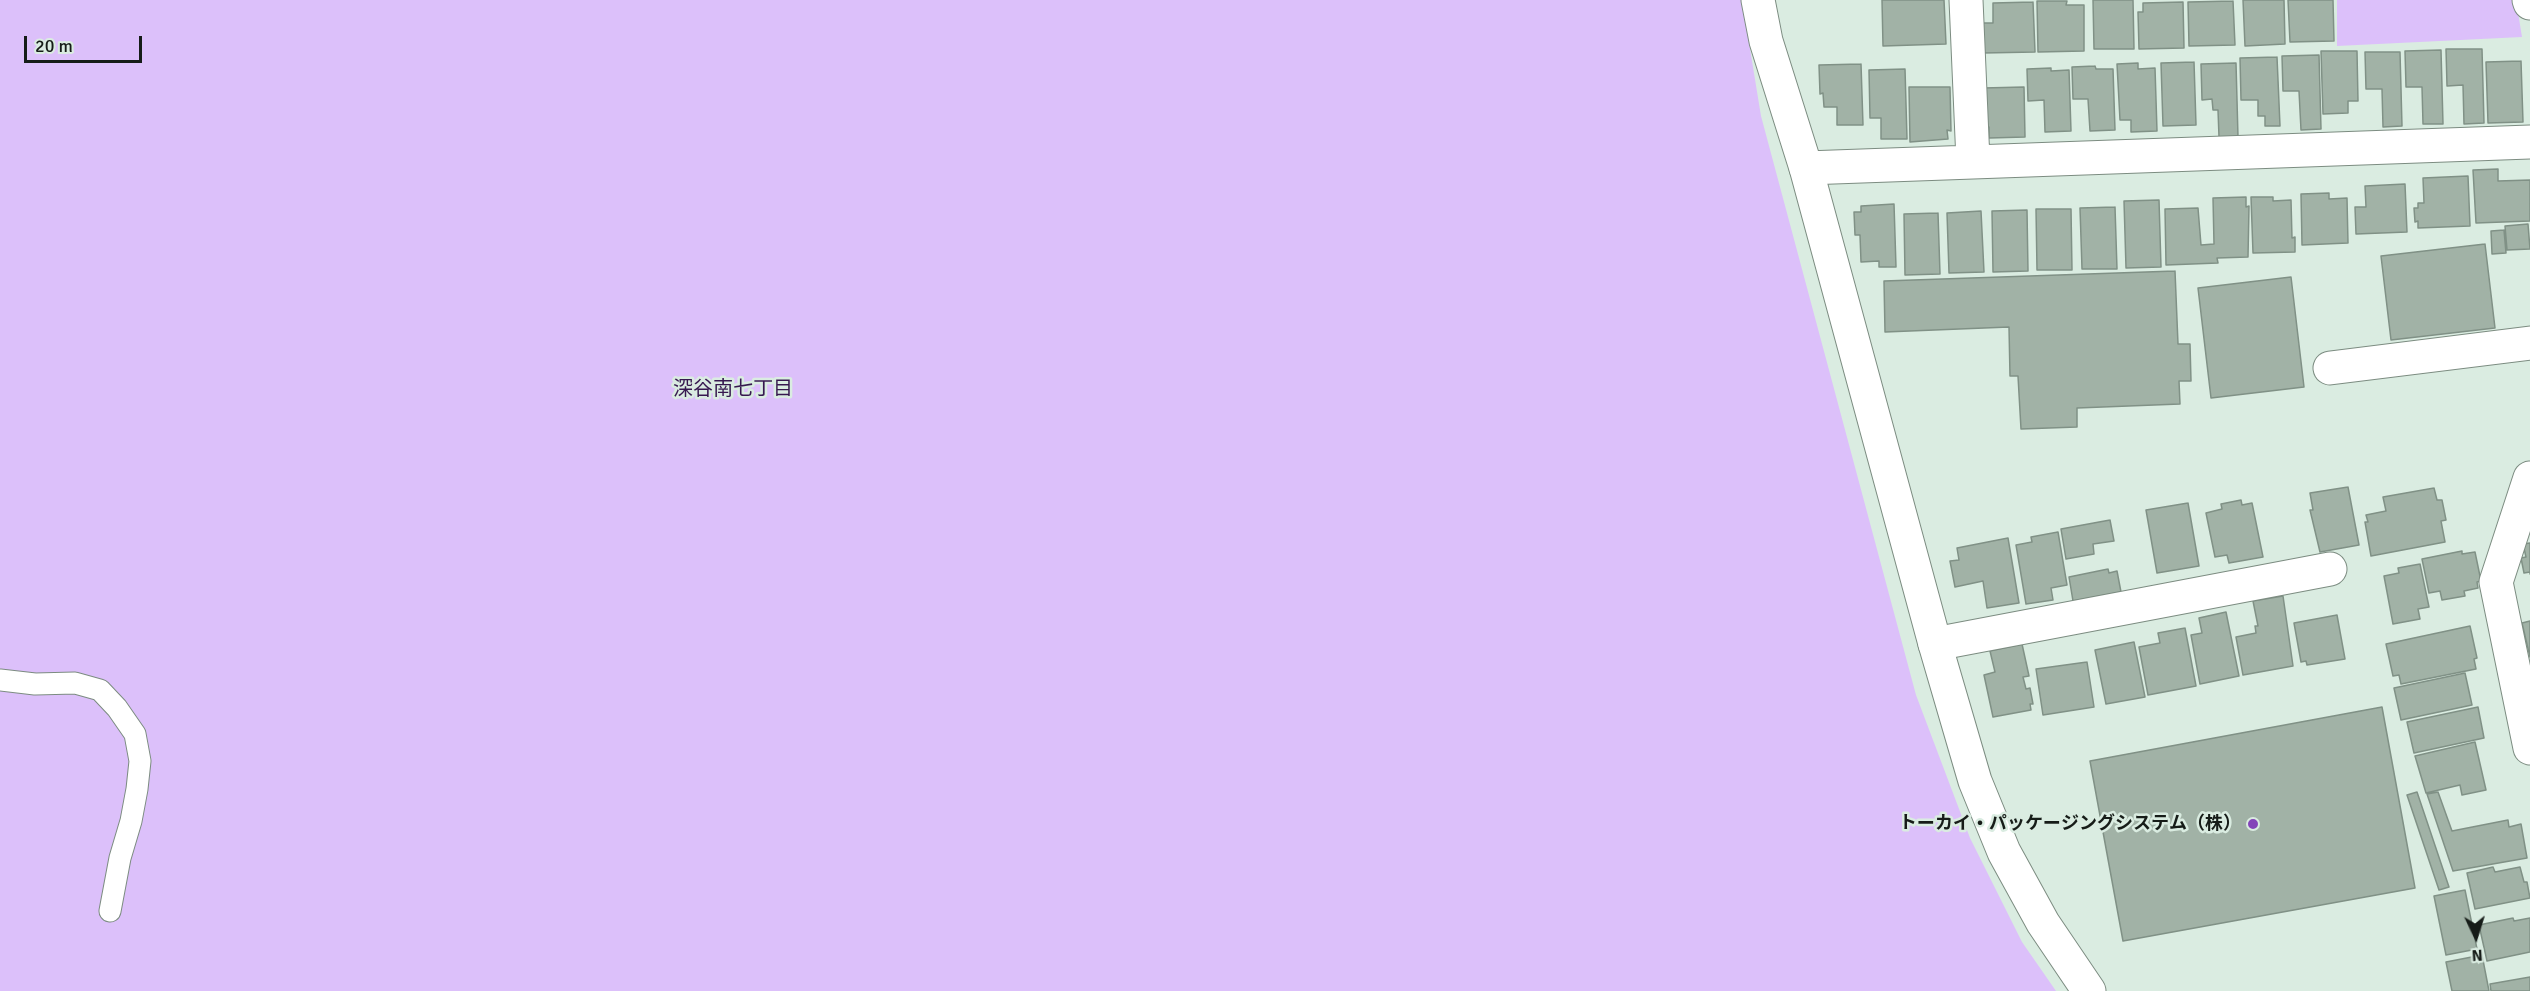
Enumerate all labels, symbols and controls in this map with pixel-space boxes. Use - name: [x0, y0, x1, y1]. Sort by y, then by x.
- scale bar: [27, 24, 146, 62]
- text: 20 m: [35, 35, 73, 57]
- district label: 深谷南七丁目: [673, 378, 793, 402]
- place label: トーカイ・パッケージングシステム（株）: [1899, 813, 2241, 835]
- marker: トーカイ・パッケージングシステム（株）: [2246, 817, 2260, 831]
- north arrow: [2446, 907, 2506, 967]
- text: N: [2471, 945, 2484, 965]

